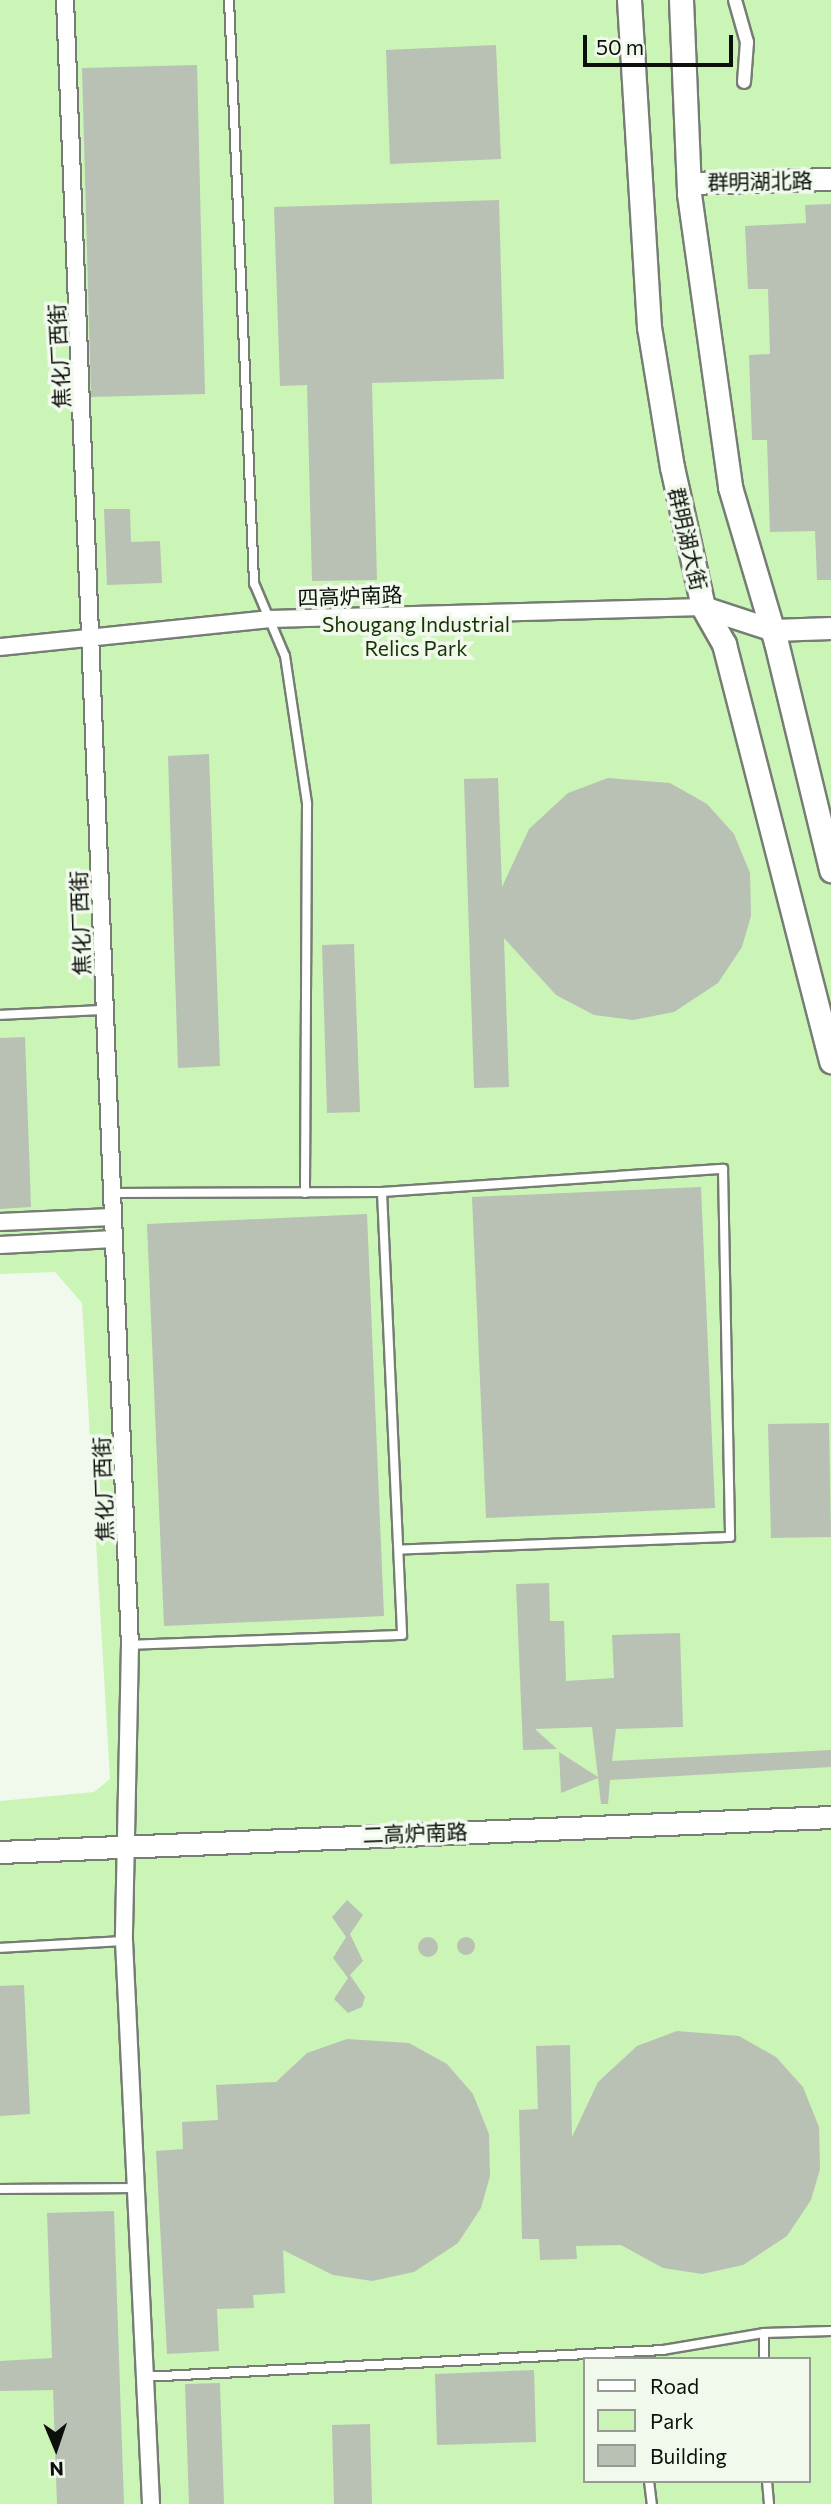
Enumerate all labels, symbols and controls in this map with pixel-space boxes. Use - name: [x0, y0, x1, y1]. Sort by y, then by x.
- scale bar: [586, 21, 736, 65]
- text: 50 m: [596, 34, 644, 59]
- street label: 群明湖北路: [707, 167, 813, 195]
- street label: 焦化厂西街: [44, 303, 74, 409]
- street label: 群明湖大街: [664, 485, 712, 593]
- street label: 四高炉南路: [297, 582, 403, 610]
- park label: Shougang Industrial Relics Park: [322, 611, 510, 661]
- street label: 焦化厂西街: [66, 870, 94, 976]
- street label: 焦化厂西街: [89, 1436, 117, 1542]
- street label: 二高炉南路: [362, 1819, 468, 1847]
- legend: [582, 2357, 810, 2483]
- text: Road: [650, 2373, 699, 2398]
- text: Park: [650, 2408, 694, 2433]
- north arrow: [21, 2413, 91, 2483]
- text: Building: [650, 2443, 727, 2468]
- text: N: [49, 2458, 64, 2481]

